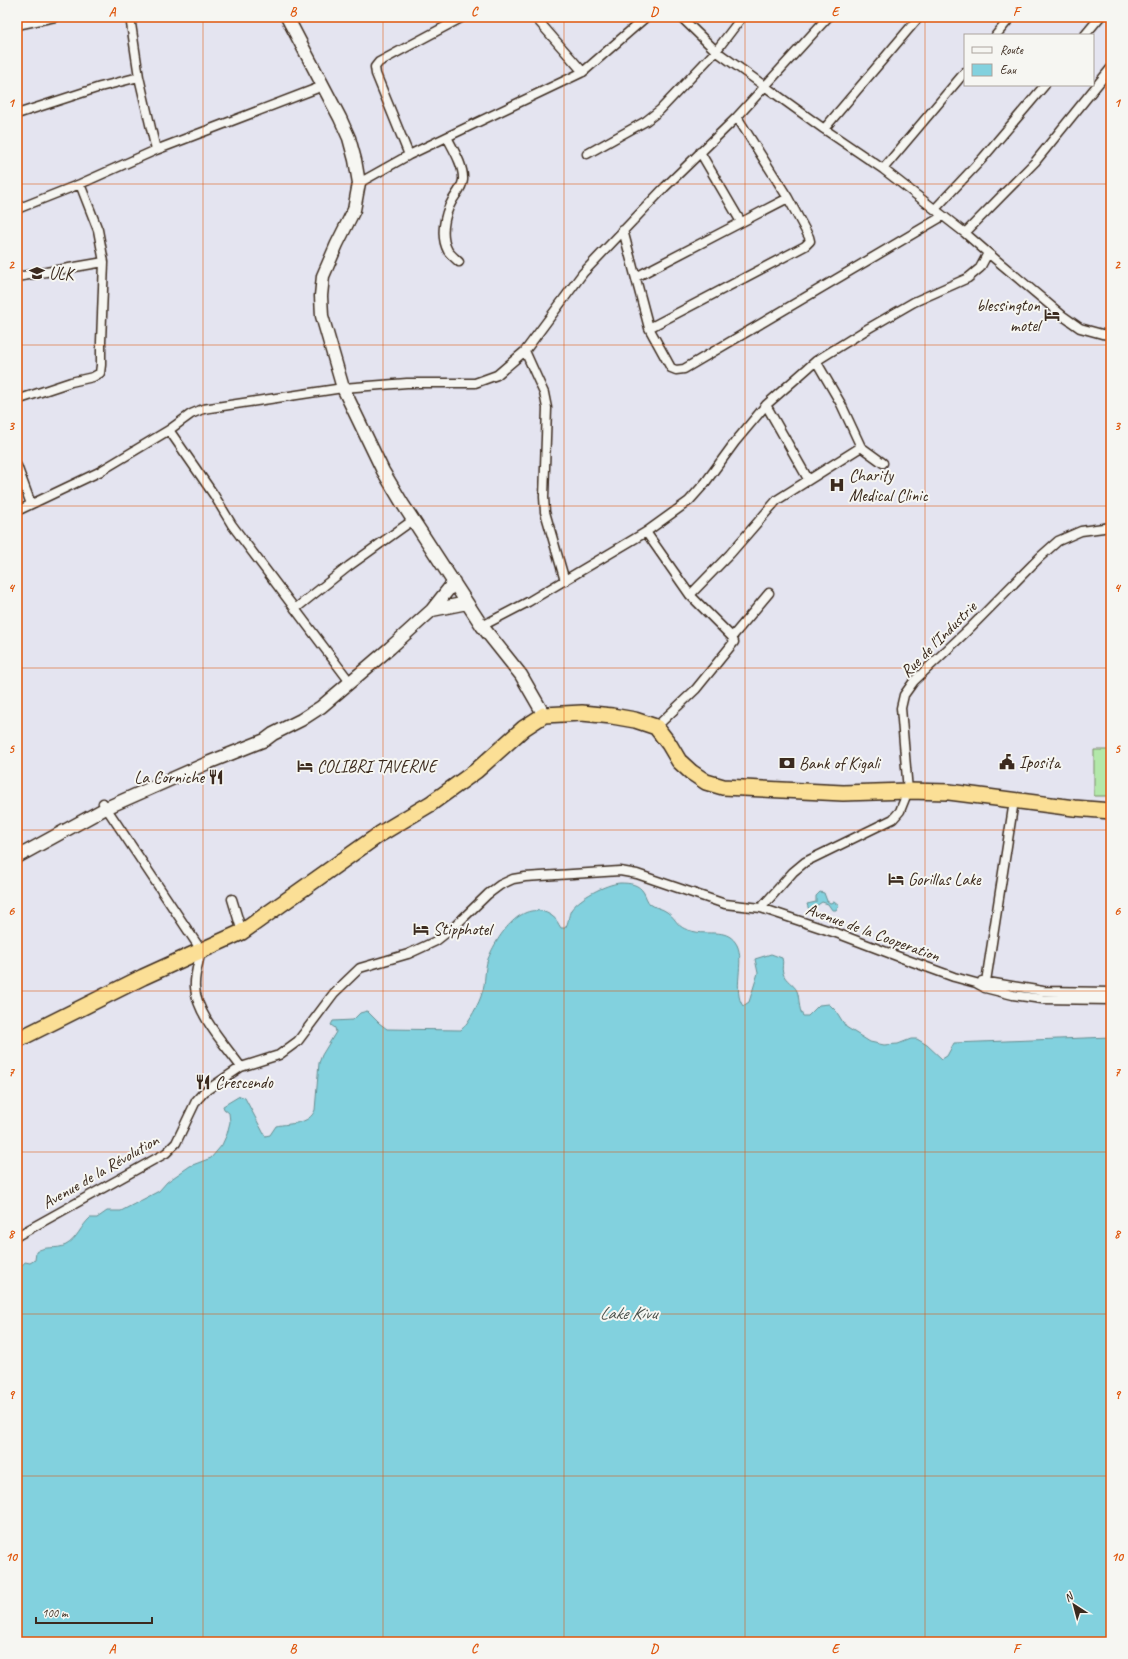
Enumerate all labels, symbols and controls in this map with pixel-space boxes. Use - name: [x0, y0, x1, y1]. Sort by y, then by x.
- text: A: [109, 4, 117, 20]
- text: B: [290, 4, 298, 20]
- text: C: [471, 4, 479, 20]
- text: D: [650, 4, 659, 20]
- text: E: [832, 4, 841, 20]
- text: F: [1013, 4, 1022, 20]
- legend: [964, 34, 1094, 86]
- text: Route: [1000, 42, 1024, 58]
- text: Eau: [1000, 62, 1018, 78]
- text: 1: [8, 95, 16, 111]
- text: 1: [1114, 95, 1122, 111]
- text: 2: [8, 257, 15, 273]
- text: 2: [1114, 257, 1121, 273]
- place label: ULK: [49, 263, 75, 284]
- school or university icon: ULK: [28, 264, 46, 282]
- place label: blessington motel: [976, 295, 1043, 336]
- hotel icon: blessington motel: [1043, 306, 1061, 324]
- text: 3: [8, 418, 15, 434]
- text: 3: [1114, 418, 1121, 434]
- place label: Charity Medical Clinic: [849, 465, 929, 506]
- hospital icon: Charity Medical Clinic: [828, 476, 846, 494]
- text: 4: [8, 580, 16, 596]
- text: 4: [1114, 580, 1122, 596]
- street label: Rue de l'Industrie: [896, 596, 982, 682]
- text: 5: [8, 741, 15, 757]
- text: 5: [1114, 741, 1121, 757]
- place label: Iposita: [1019, 752, 1062, 773]
- place label: Bank of Kigali: [799, 753, 881, 774]
- public building icon: Iposita: [998, 753, 1016, 771]
- bank icon: Bank of Kigali: [778, 754, 796, 772]
- place label: COLIBRI TAVERNE: [317, 756, 439, 777]
- hotel icon: COLIBRI TAVERNE: [296, 757, 314, 775]
- place label: La Corniche: [134, 767, 205, 788]
- restaurant icon: La Corniche: [207, 768, 225, 786]
- place label: Gorillas Lake: [908, 869, 982, 890]
- hotel icon: Gorillas Lake: [887, 870, 905, 888]
- street label: Avenue de la Cooperation: [803, 899, 943, 967]
- text: 6: [8, 903, 15, 919]
- text: 6: [1114, 903, 1121, 919]
- place label: Stipphotel: [433, 919, 494, 940]
- hotel icon: Stipphotel: [412, 920, 430, 938]
- text: 7: [8, 1064, 15, 1080]
- text: 7: [1114, 1064, 1121, 1080]
- place label: Crescendo: [215, 1072, 274, 1093]
- restaurant icon: Crescendo: [194, 1073, 212, 1091]
- street label: Avenue de la Révolution: [38, 1129, 163, 1213]
- text: 8: [8, 1226, 16, 1242]
- text: 8: [1114, 1226, 1122, 1242]
- water label: Lake Kivu: [599, 1302, 660, 1324]
- text: 9: [8, 1387, 15, 1403]
- text: 9: [1114, 1387, 1121, 1403]
- text: 10: [5, 1549, 18, 1565]
- text: 10: [1111, 1549, 1124, 1565]
- north arrow: [1054, 1585, 1094, 1625]
- text: N: [1061, 1588, 1077, 1605]
- scale bar: [36, 1599, 152, 1625]
- text: 100 m: [42, 1605, 69, 1621]
- text: A: [109, 1641, 117, 1657]
- text: B: [290, 1641, 298, 1657]
- text: C: [471, 1641, 479, 1657]
- text: D: [650, 1641, 659, 1657]
- text: E: [832, 1641, 841, 1657]
- text: F: [1013, 1641, 1022, 1657]

